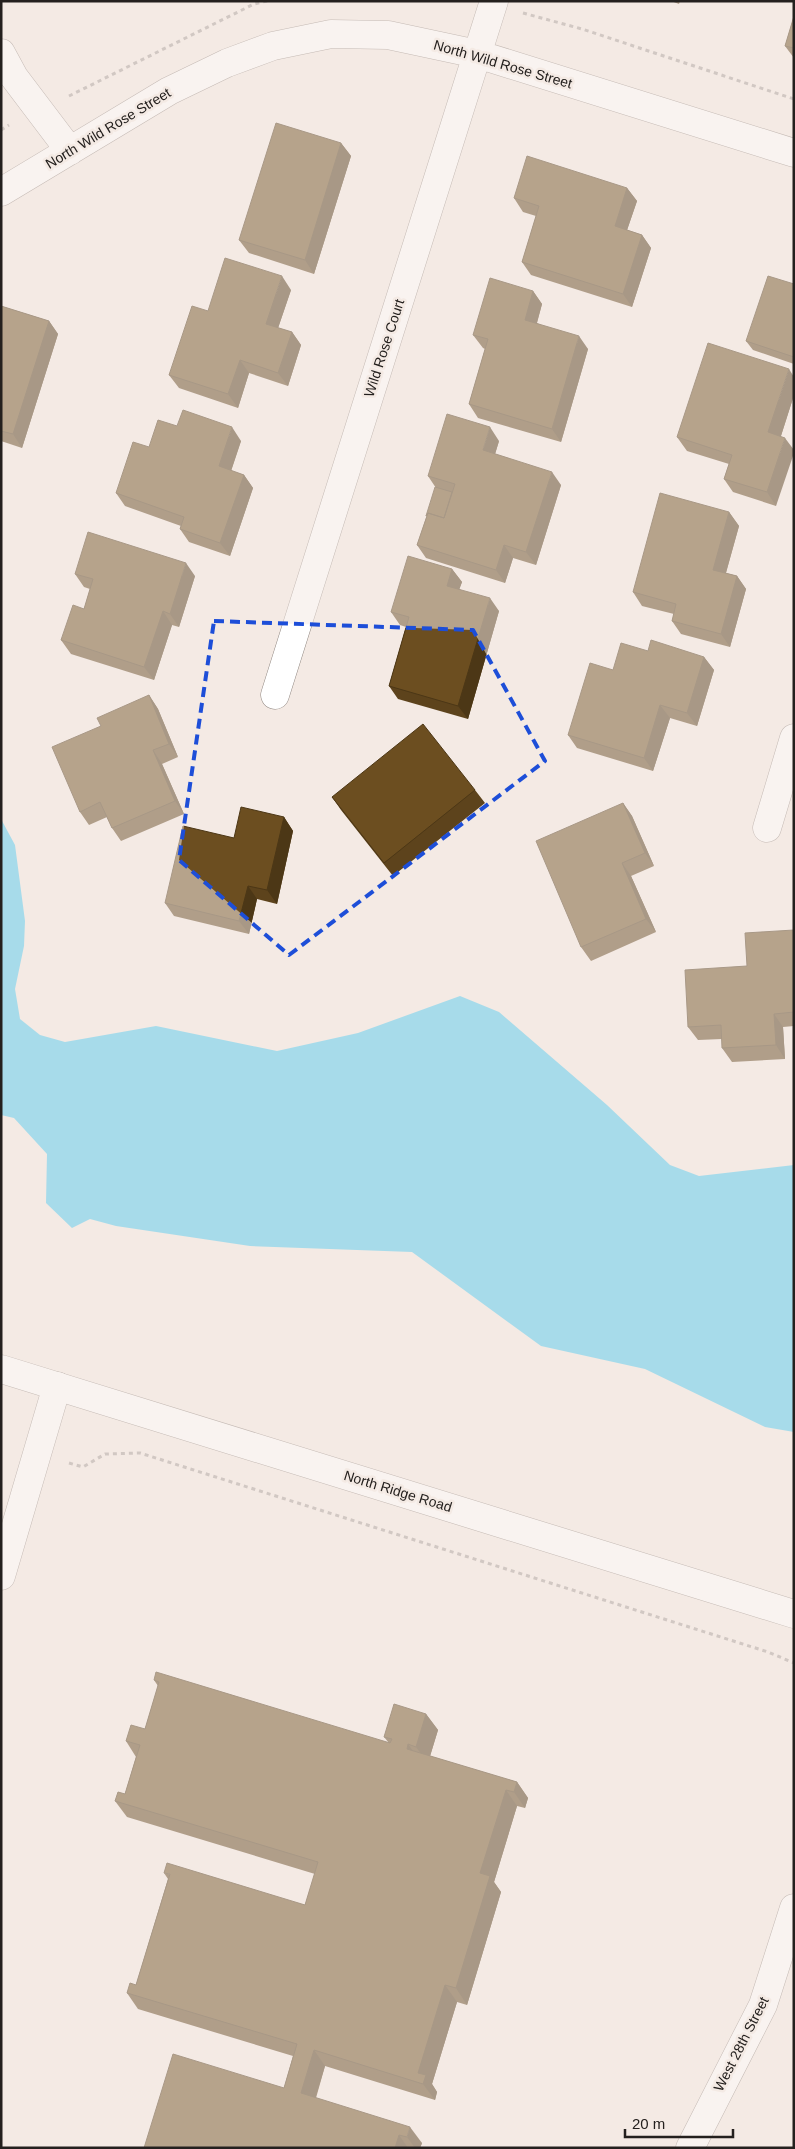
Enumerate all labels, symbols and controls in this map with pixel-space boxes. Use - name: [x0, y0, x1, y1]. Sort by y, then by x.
- street label: North Wild Rose Street: [432, 37, 574, 91]
- street label: North Wild Rose Street: [43, 84, 174, 172]
- street label: Wild Rose Court: [361, 297, 407, 399]
- street label: North Ridge Road: [342, 1467, 454, 1515]
- street label: West 28th Street: [710, 1994, 772, 2094]
- scale bar: [625, 2106, 732, 2138]
- text: 20 m: [632, 2115, 665, 2132]

